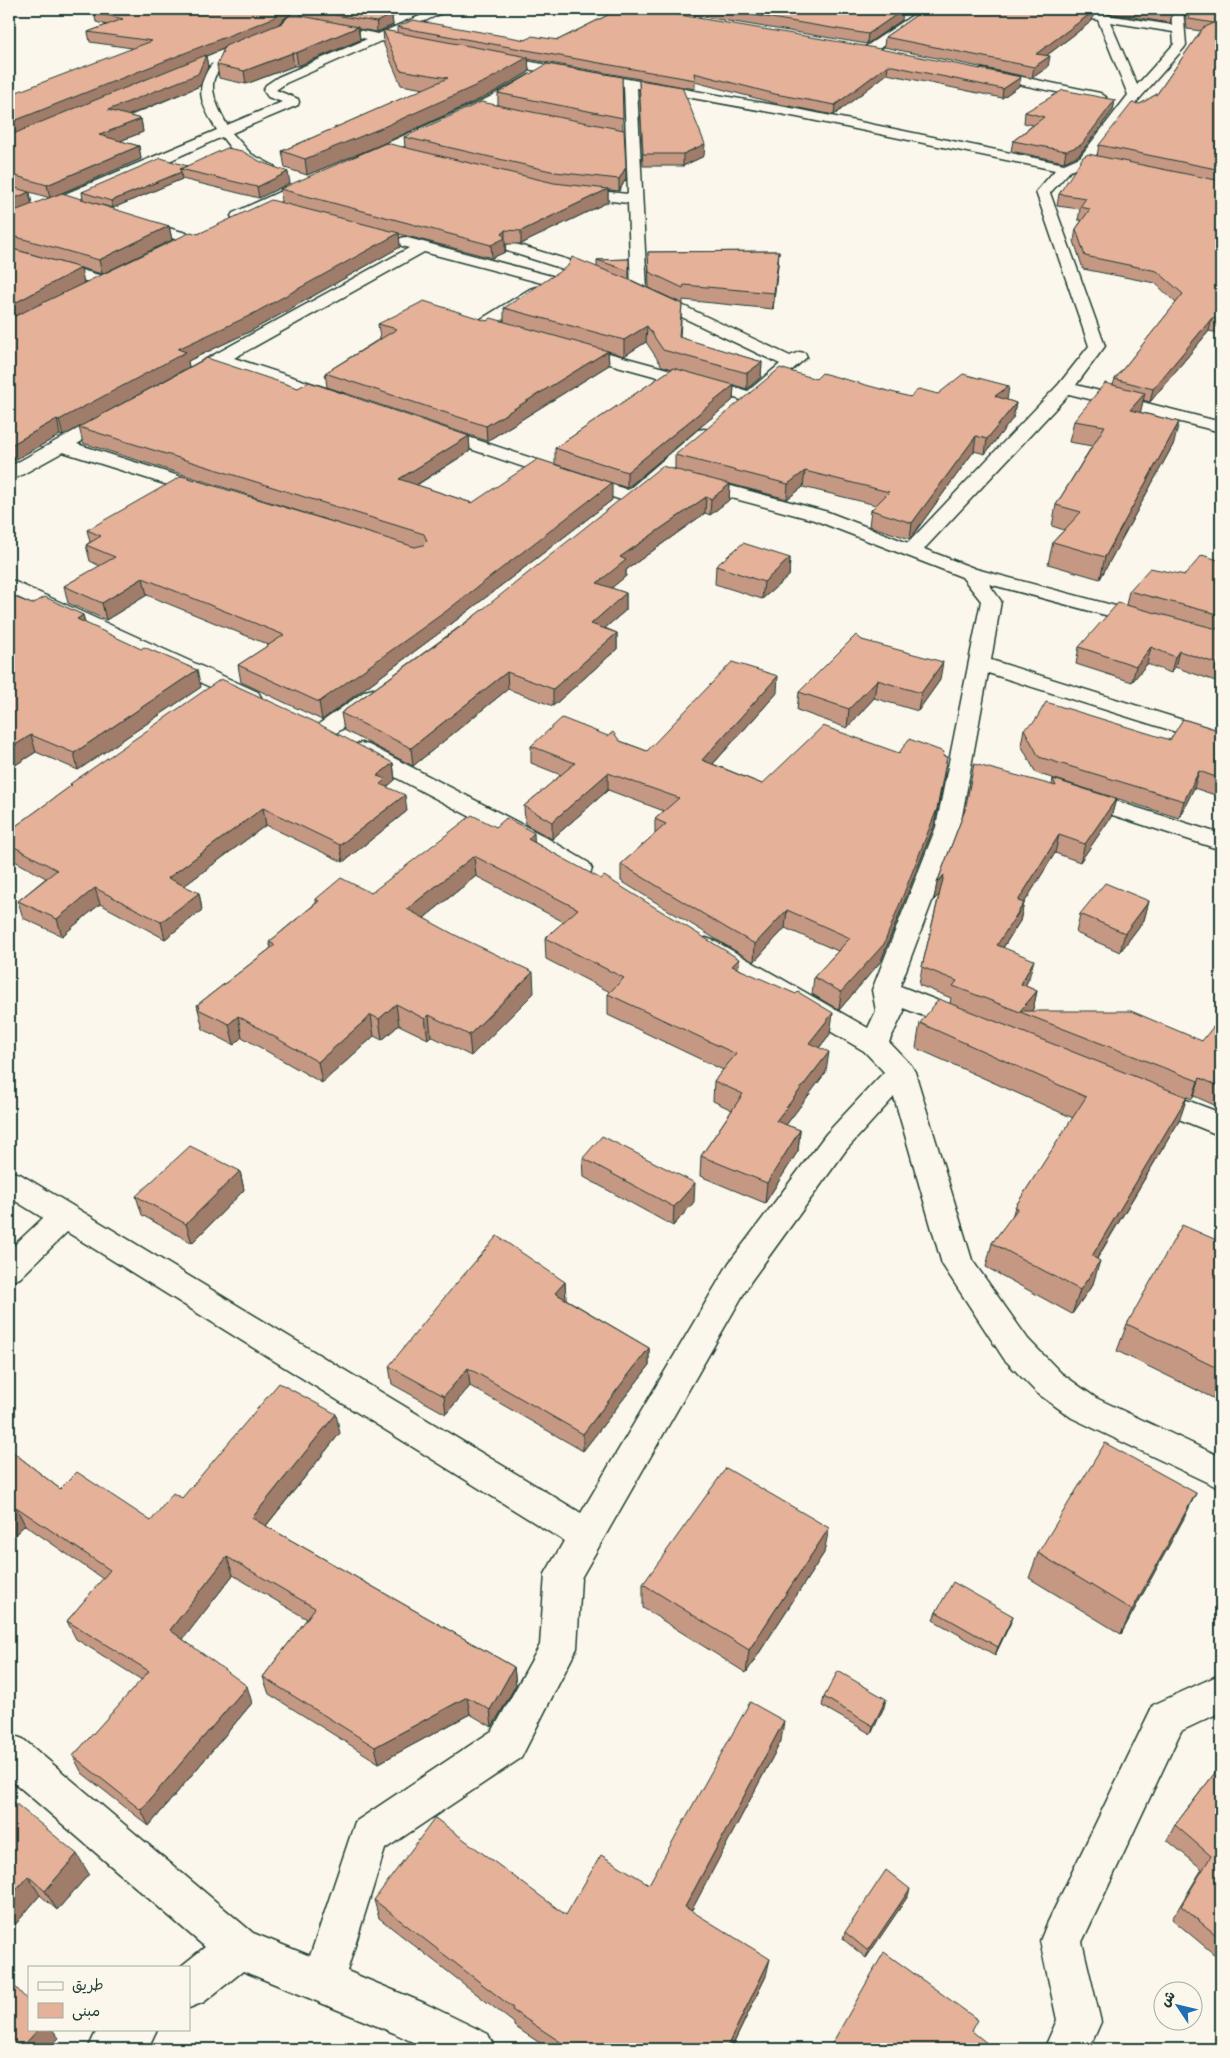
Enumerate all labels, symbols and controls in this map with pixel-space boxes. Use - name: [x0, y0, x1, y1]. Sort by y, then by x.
- legend: [28, 1966, 190, 2030]
- text: طريق: [72, 1978, 104, 1996]
- north arrow: [1152, 1980, 1202, 2030]
- text: ش: [1158, 1989, 1181, 2011]
- text: مبنى: [72, 2004, 100, 2022]

